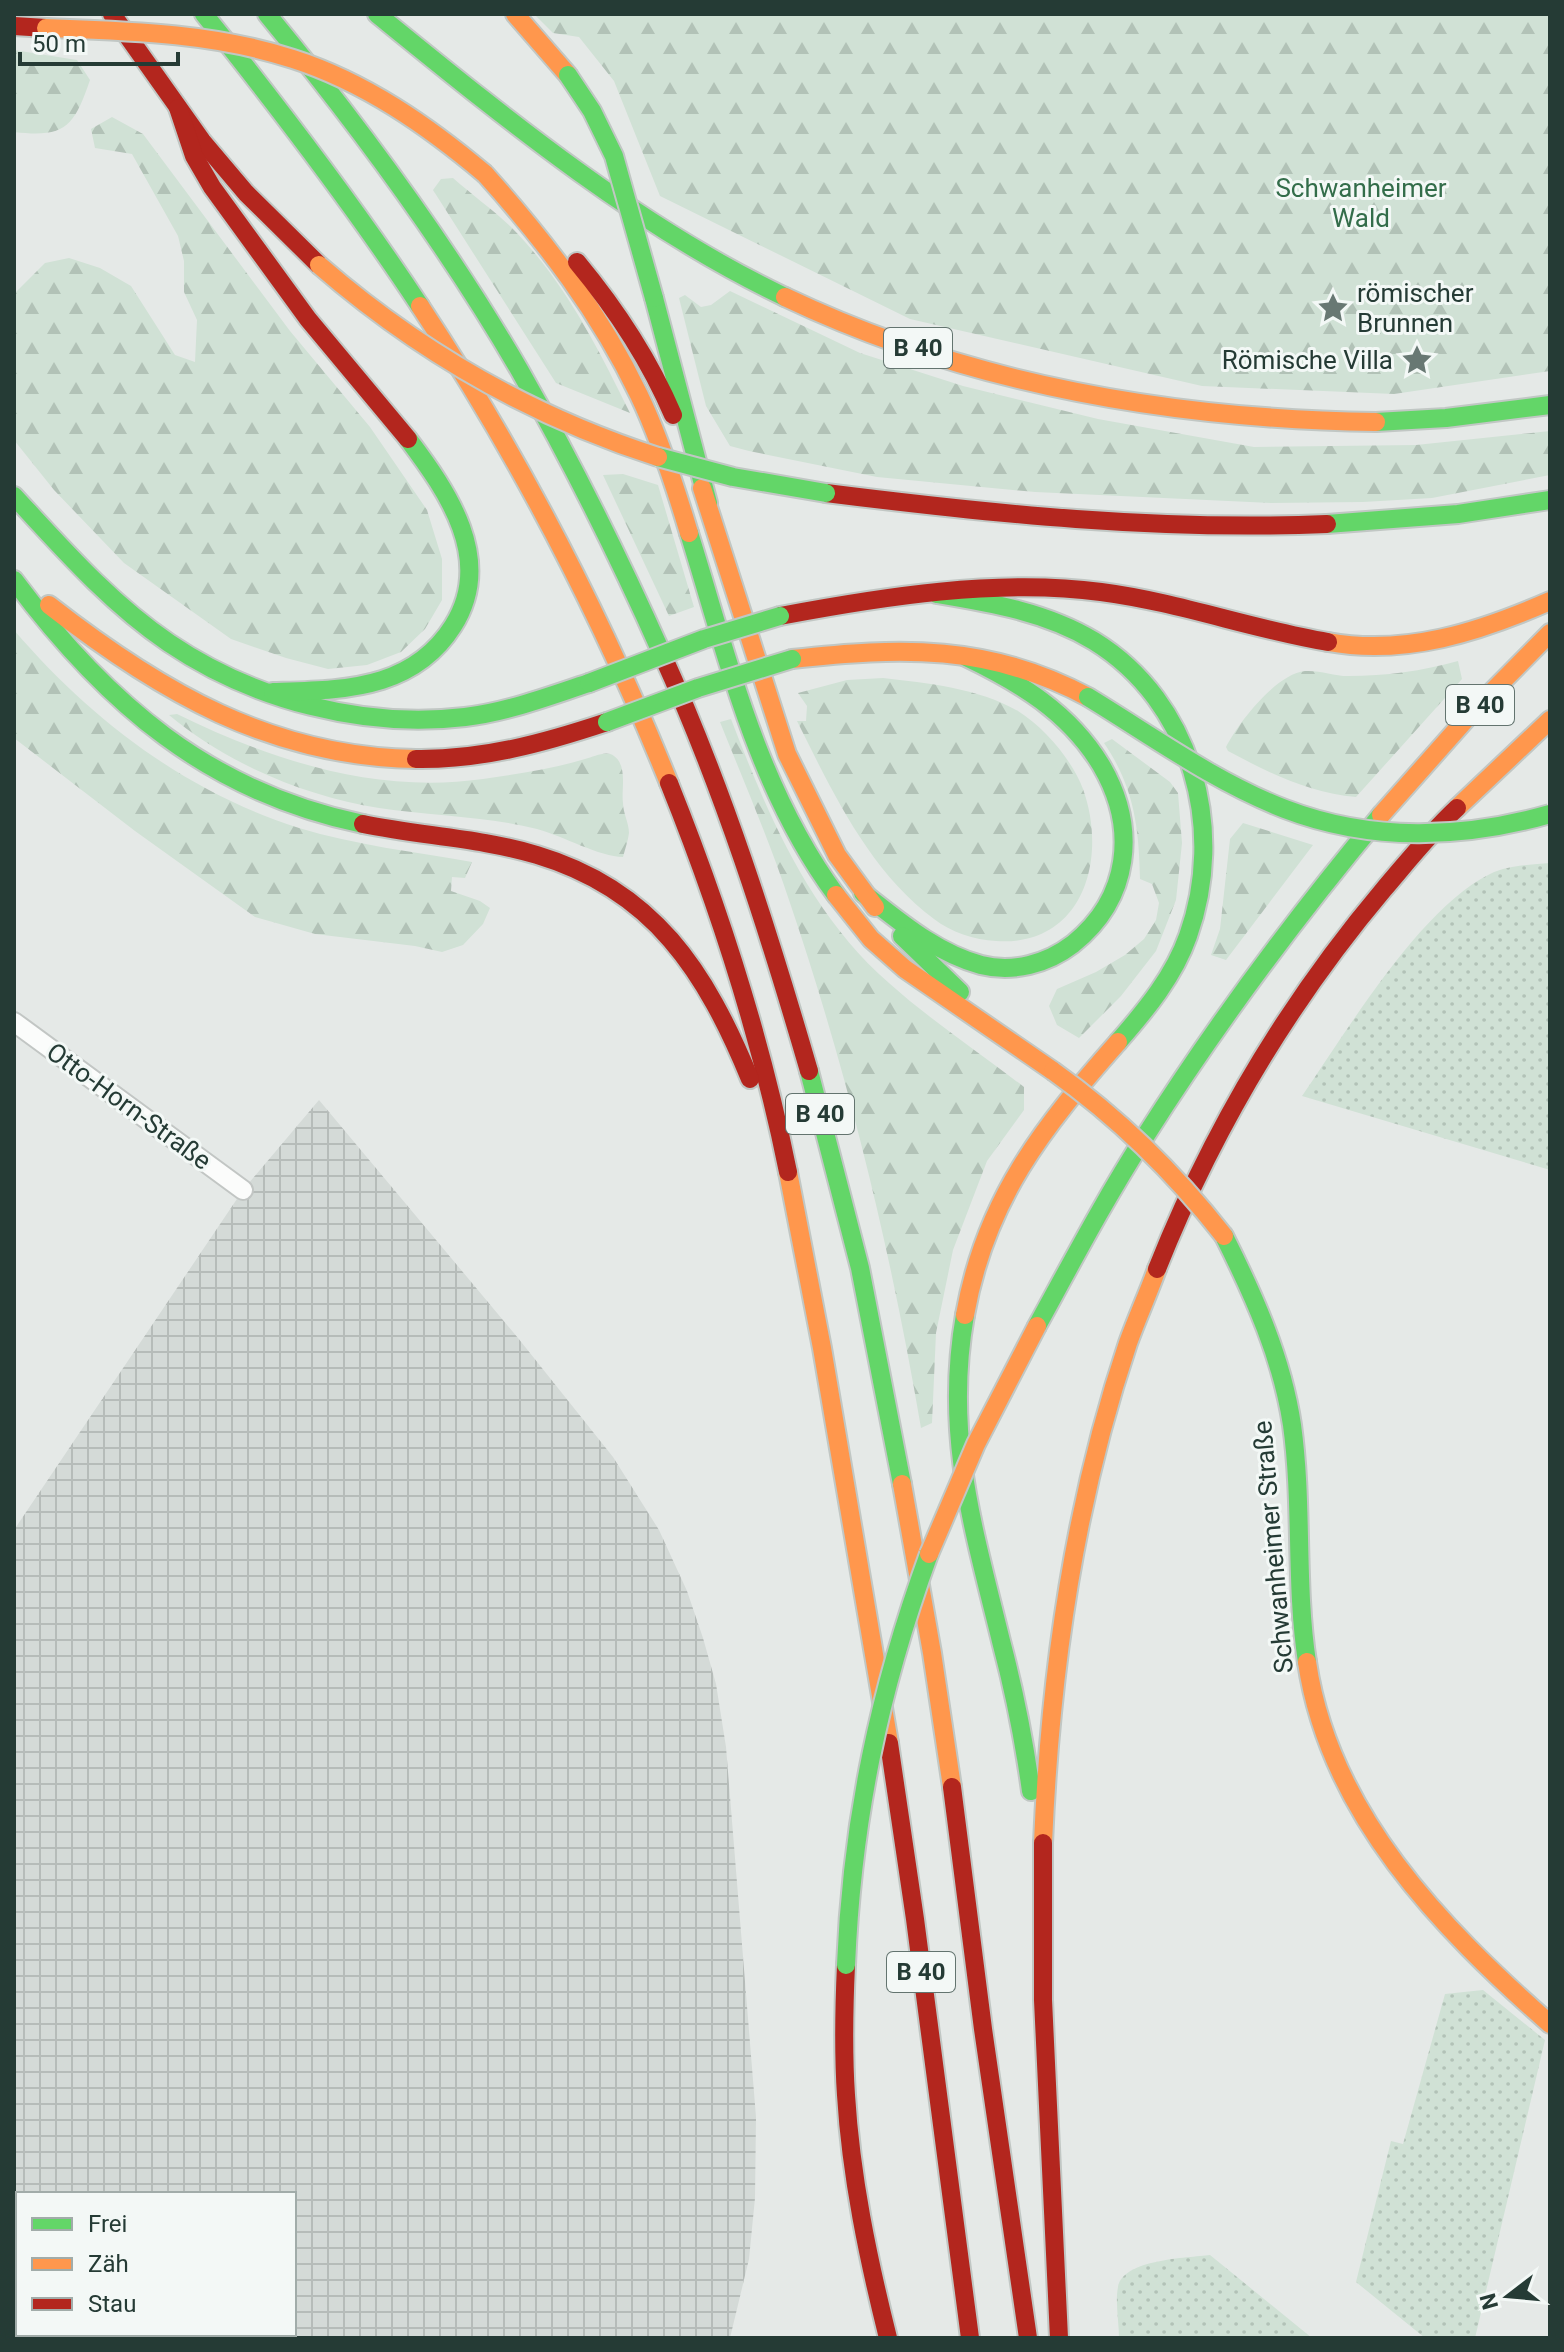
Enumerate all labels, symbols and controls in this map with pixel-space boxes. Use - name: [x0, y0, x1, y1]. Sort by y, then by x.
- scale bar: [20, 16, 178, 66]
- text: 50 m: [32, 30, 86, 58]
- park label: Schwanheimer Wald: [1275, 173, 1447, 233]
- place label: römischer Brunnen: [1357, 278, 1474, 338]
- place icon: römischer Brunnen: [1316, 291, 1350, 325]
- road number: B 40: [884, 328, 952, 368]
- place icon: Römische Villa: [1400, 343, 1434, 377]
- place label: Römische Villa: [1222, 345, 1393, 375]
- road number: B 40: [1446, 685, 1514, 725]
- street label: Otto-Horn-Straße: [41, 1036, 217, 1176]
- road number: B 40: [786, 1094, 854, 1134]
- street label: Schwanheimer Straße: [1247, 1420, 1299, 1674]
- road number: B 40: [887, 1952, 955, 1992]
- legend: [16, 2192, 296, 2336]
- text: Frei: [88, 2210, 127, 2238]
- text: Zäh: [88, 2250, 129, 2278]
- north arrow: [1468, 2256, 1548, 2336]
- text: Stau: [88, 2290, 136, 2318]
- text: N: [1475, 2290, 1503, 2312]

